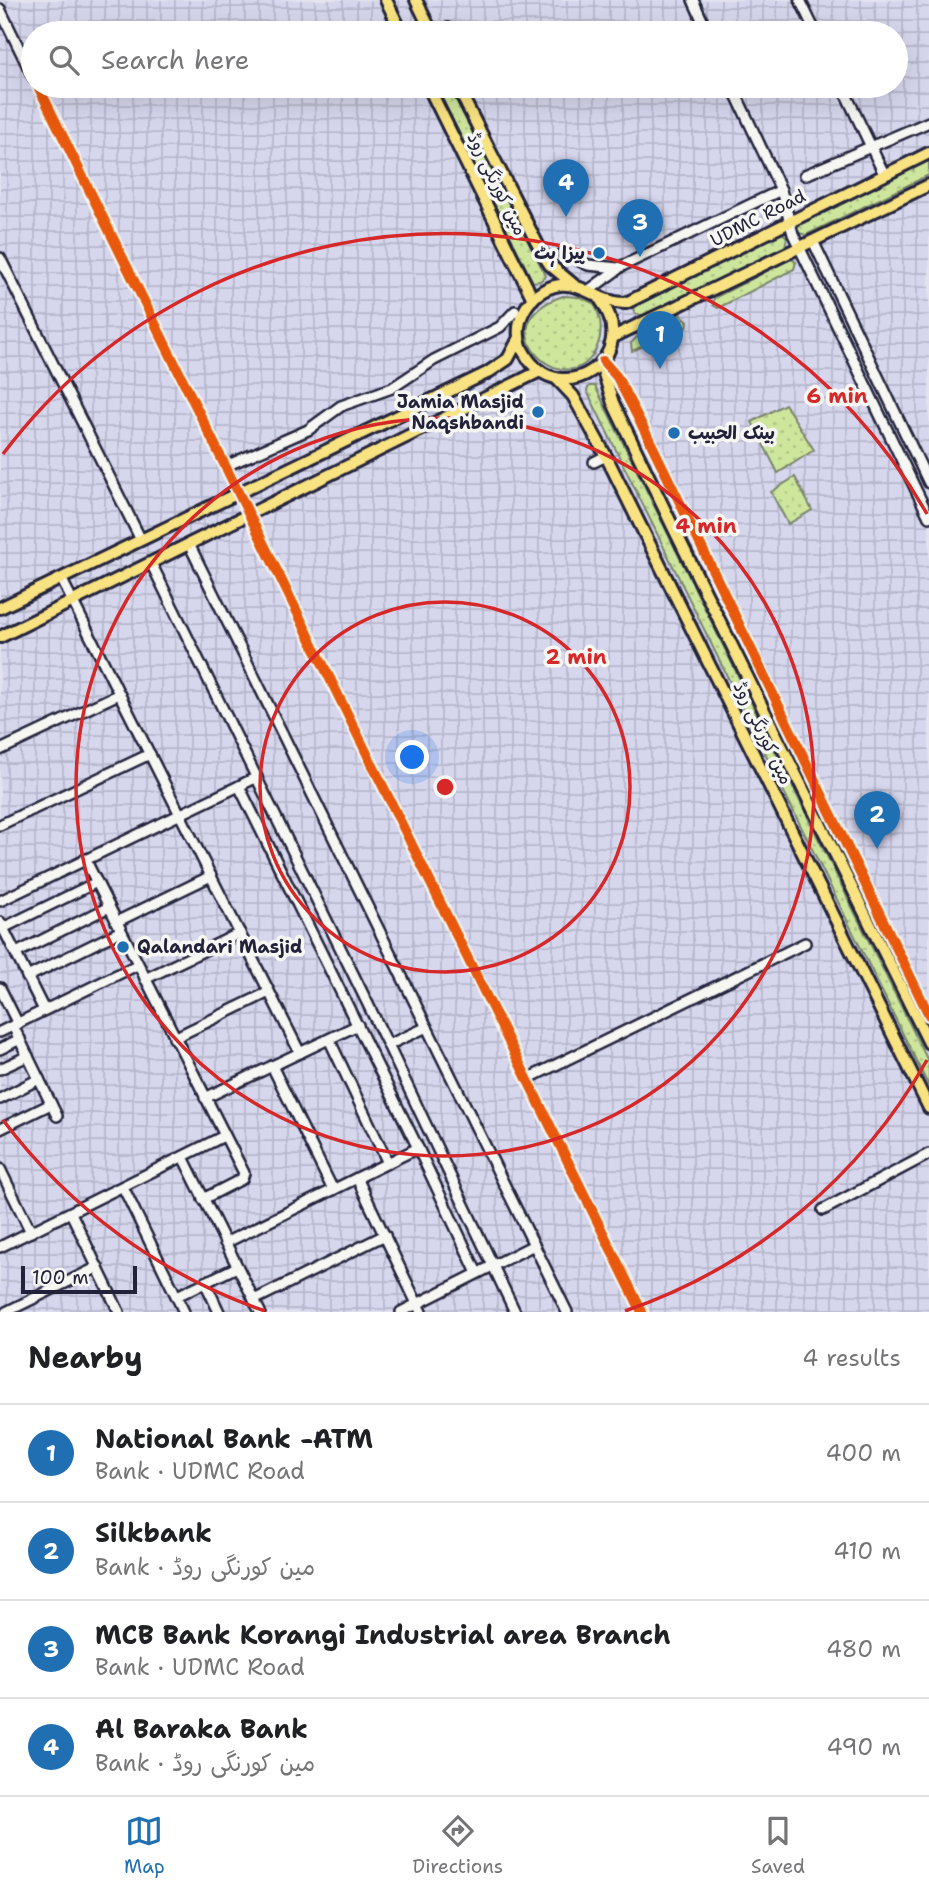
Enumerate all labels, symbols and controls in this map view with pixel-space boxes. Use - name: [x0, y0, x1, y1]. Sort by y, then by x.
- search box: [21, 21, 908, 98]
- icon: search: [45, 41, 83, 79]
- text: Search here: [101, 42, 250, 77]
- street label: مین کورنگی روڈ: [462, 128, 532, 240]
- pin: 4: [543, 159, 589, 217]
- street label: UDMC Road: [706, 184, 810, 252]
- pin: 3: [617, 199, 663, 257]
- place label: پیزا ہٹ: [534, 241, 586, 267]
- marker: پیزا ہٹ: [591, 245, 607, 261]
- pin: 1: [637, 311, 683, 369]
- text: 6 min: [806, 382, 868, 410]
- place label: Jamia Masjid Naqshbandi: [397, 390, 524, 435]
- marker: Jamia Masjid Naqshbandi: [530, 404, 546, 420]
- place label: بينک الحبيب: [688, 421, 775, 445]
- marker: بينک الحبيب: [666, 425, 682, 441]
- text: 4 min: [675, 512, 737, 540]
- text: 2 min: [545, 643, 607, 671]
- street label: مین کورنگی روڈ: [728, 677, 798, 789]
- your location: [395, 740, 429, 774]
- centre of rings: [433, 775, 457, 799]
- pin: 2: [854, 791, 900, 849]
- place label: Qalandari Masjid: [137, 935, 302, 959]
- marker: Qalandari Masjid: [115, 939, 131, 955]
- scale bar: [21, 1263, 136, 1295]
- text: 100 m: [32, 1265, 89, 1290]
- text: Nearby: [28, 1337, 143, 1378]
- text: 4 results: [802, 1343, 901, 1373]
- text: National Bank -ATM: [95, 1421, 373, 1456]
- text: 1: [46, 1438, 56, 1468]
- text: 400 m: [825, 1438, 901, 1468]
- text: Bank · UDMC Road: [95, 1456, 305, 1486]
- text: Silkbank: [95, 1515, 212, 1550]
- text: 2: [43, 1536, 59, 1566]
- text: 410 m: [833, 1536, 901, 1566]
- text: Bank · مین کورنگی روڈ: [95, 1552, 315, 1582]
- text: MCB Bank Korangi Industrial area Branch: [95, 1617, 671, 1652]
- text: 3: [43, 1634, 59, 1664]
- text: 480 m: [826, 1634, 901, 1664]
- text: Bank · UDMC Road: [95, 1652, 305, 1682]
- text: Al Baraka Bank: [95, 1711, 308, 1746]
- text: 4: [43, 1732, 59, 1762]
- text: 490 m: [826, 1732, 901, 1762]
- text: Bank · مین کورنگی روڈ: [95, 1748, 315, 1778]
- tab: Map: [124, 1812, 165, 1879]
- tab: Directions: [413, 1812, 503, 1879]
- tab: Saved: [751, 1812, 805, 1879]

